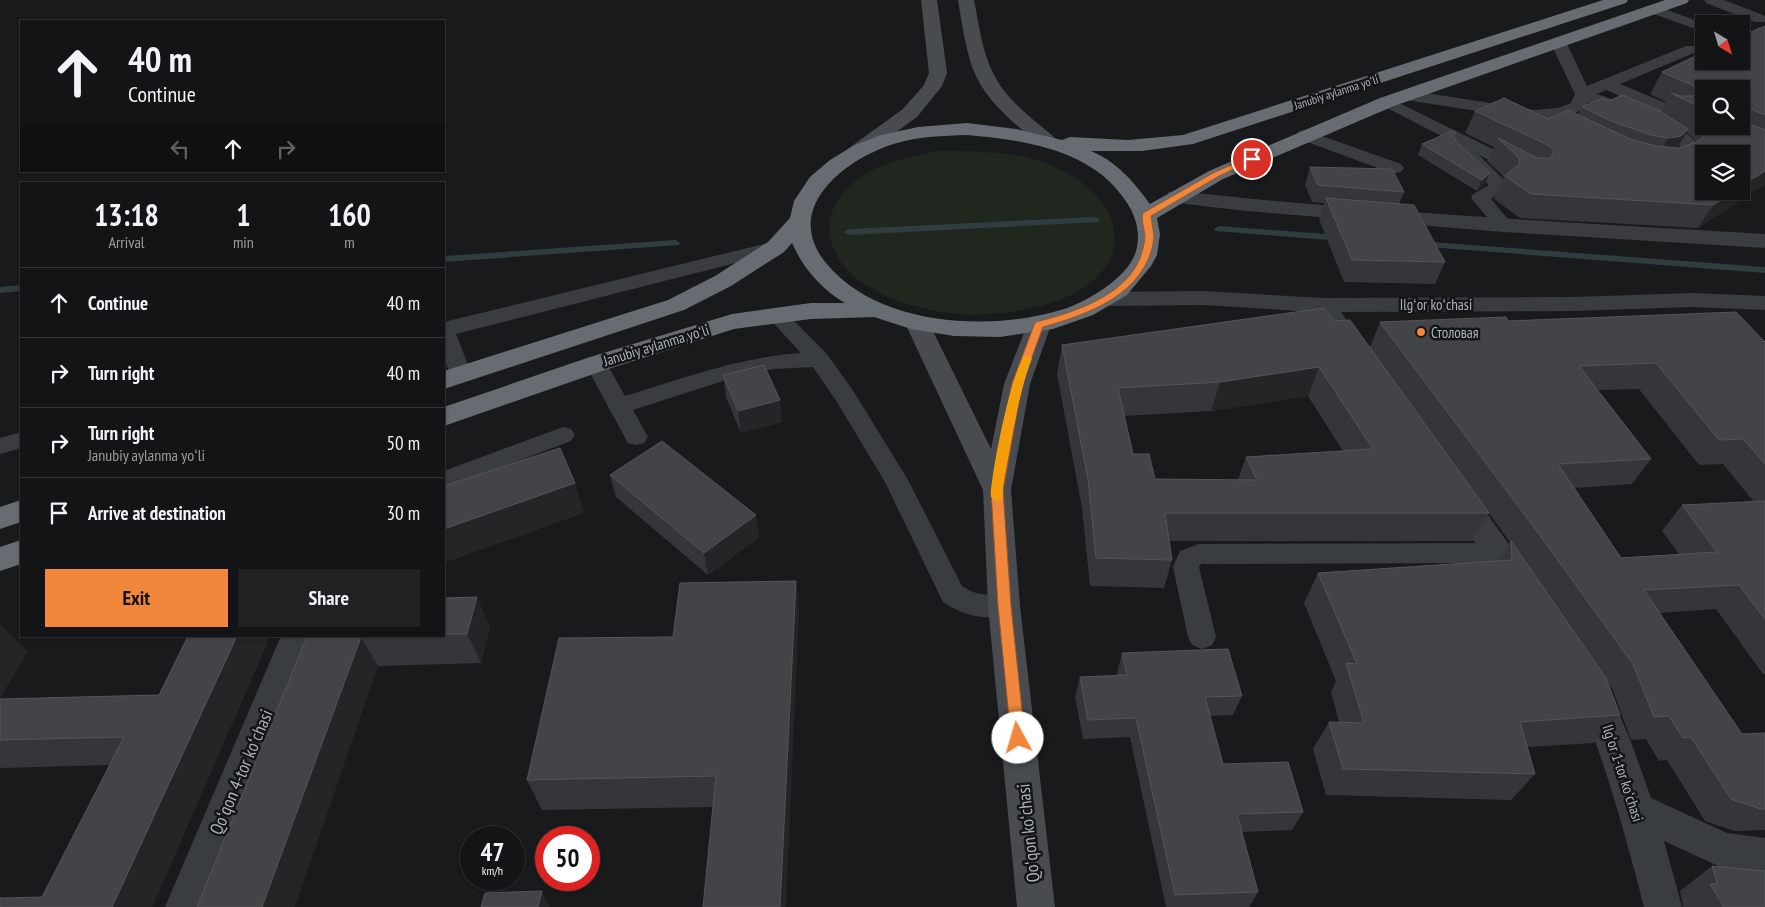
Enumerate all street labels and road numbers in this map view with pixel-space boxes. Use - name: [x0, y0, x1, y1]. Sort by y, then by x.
- street label: Janubiy aylanma yoʻli: [1291, 71, 1380, 113]
- street label: Ilgʻor koʻchasi: [1400, 295, 1472, 314]
- street label: Janubiy aylanma yoʻli: [600, 320, 711, 370]
- street label: Qoʻqon 4-tor koʻchasi: [204, 706, 278, 838]
- street label: Ilgʻor 1-tor koʻchasi: [1598, 722, 1648, 824]
- street label: Qoʻqon koʻchasi: [1011, 783, 1045, 883]

